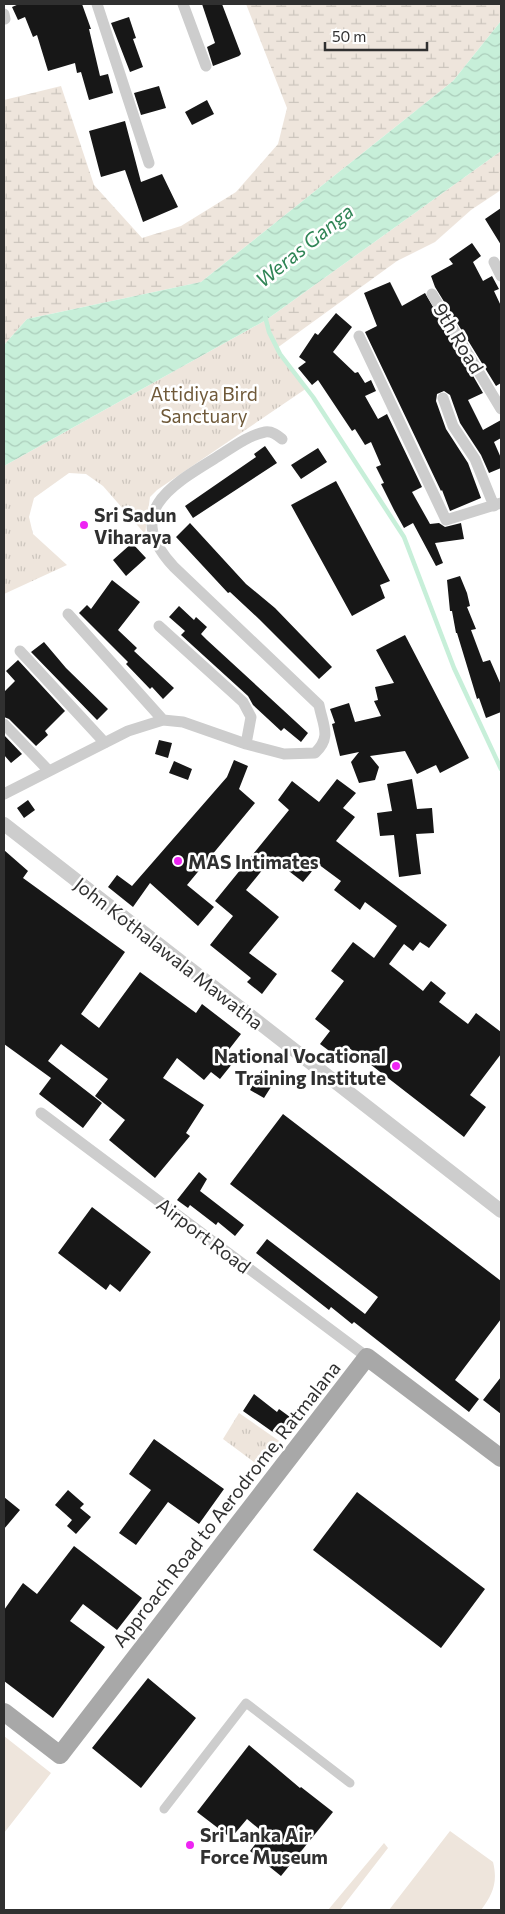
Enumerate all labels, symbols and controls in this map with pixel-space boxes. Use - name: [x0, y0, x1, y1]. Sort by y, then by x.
- scale bar: [325, 20, 428, 52]
- text: 50 m: [332, 27, 366, 45]
- water label: Weras Ganga: [250, 198, 358, 292]
- street label: 9th Road: [429, 299, 489, 377]
- park label: Attidiya Bird Sanctuary: [150, 382, 258, 427]
- place label: Sri Sadun Viharaya: [94, 503, 177, 548]
- marker: Sri Sadun Viharaya: [78, 519, 90, 531]
- place label: MAS Intimates: [188, 850, 319, 873]
- marker: MAS Intimates: [172, 855, 184, 867]
- street label: John Kothalawala Mawatha: [70, 872, 268, 1034]
- place label: National Vocational Training Institute: [214, 1044, 386, 1089]
- marker: National Vocational Training Institute: [390, 1060, 402, 1072]
- street label: Airport Road: [153, 1192, 255, 1278]
- street label: Approach Road to Aerodrome, Ratmalana: [107, 1356, 345, 1652]
- place label: Sri Lanka Air Force Museum: [200, 1823, 328, 1868]
- marker: Sri Lanka Air Force Museum: [184, 1839, 196, 1851]

